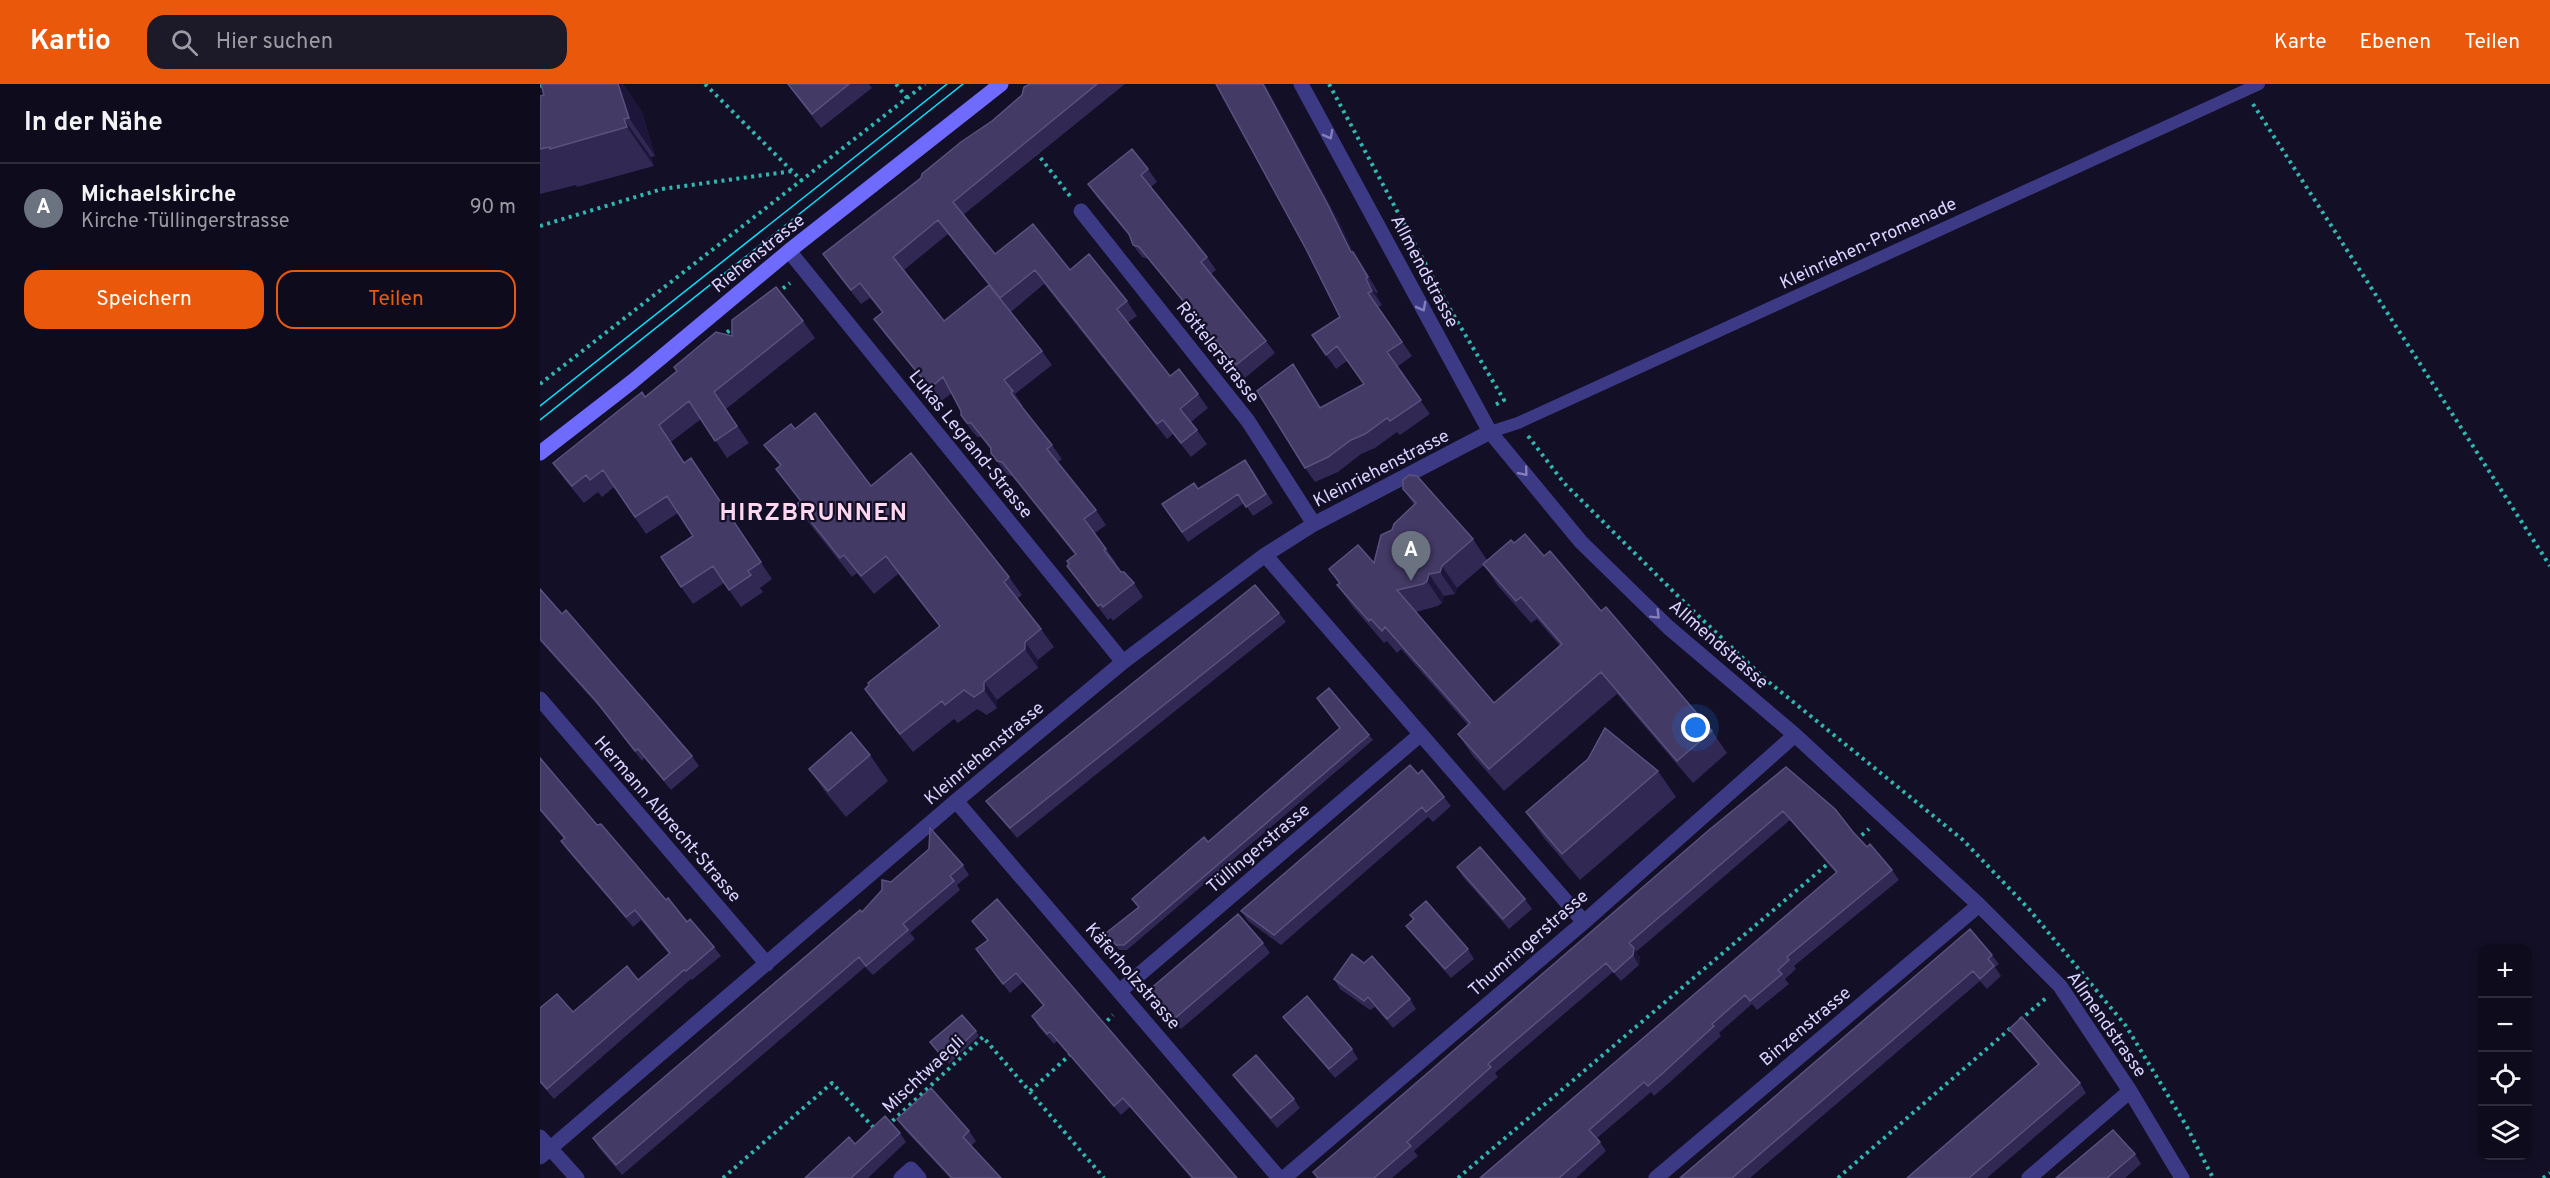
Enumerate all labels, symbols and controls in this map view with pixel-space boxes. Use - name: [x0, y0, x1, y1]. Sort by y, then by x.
- search box: [147, 15, 567, 69]
- text: Kartio: [30, 24, 111, 60]
- icon: search: [168, 26, 201, 59]
- text: Hier suchen: [216, 29, 333, 56]
- text: Karte: [2274, 29, 2326, 56]
- text: Ebenen: [2359, 29, 2431, 56]
- text: Teilen: [2464, 29, 2520, 56]
- text: In der Nähe: [24, 107, 163, 140]
- one-way arrow: [1322, 129, 1333, 140]
- text: Michaelskirche: [81, 182, 236, 209]
- street label: Kleinriehen-Promenade: [1776, 193, 1961, 296]
- text: A: [36, 195, 51, 221]
- text: 90 m: [470, 195, 516, 221]
- text: Kirche · Tüllingerstrasse: [81, 209, 290, 235]
- street label: Riehenstrasse: [708, 210, 810, 299]
- street label: Allmendstrasse: [1384, 211, 1463, 332]
- button: Speichern: [24, 270, 264, 329]
- button: Teilen: [276, 270, 516, 329]
- street label: Röttelerstrasse: [1170, 297, 1264, 408]
- one-way arrow: [1415, 301, 1426, 311]
- street label: Lukas Legrand-Strasse: [903, 366, 1037, 524]
- street label: Kleinriehenstrasse: [1310, 425, 1454, 514]
- one-way arrow: [1516, 465, 1527, 476]
- district label: HIRZBRUNNEN: [719, 499, 909, 529]
- pin: A: [1392, 532, 1430, 581]
- street label: Allmendstrasse: [1664, 596, 1773, 695]
- one-way arrow: [1650, 608, 1660, 619]
- street label: Kleinriehenstrasse: [920, 697, 1050, 811]
- your location: [1681, 713, 1710, 742]
- street label: Hermann Albrecht-Strasse: [588, 732, 745, 908]
- street label: Tüllingerstrasse: [1203, 799, 1315, 899]
- street label: Thumringerstrasse: [1464, 886, 1594, 1003]
- street label: Käferholzstrasse: [1079, 919, 1185, 1035]
- map controls: [2478, 944, 2532, 1160]
- button: +: [2478, 944, 2532, 998]
- street label: Allmendstrasse: [2061, 967, 2151, 1082]
- street label: Binzenstrasse: [1756, 982, 1856, 1072]
- button: −: [2478, 998, 2532, 1052]
- street label: Mischtwaegli: [878, 1031, 970, 1119]
- button: locate: [2478, 1052, 2532, 1106]
- button: layers: [2478, 1106, 2532, 1160]

